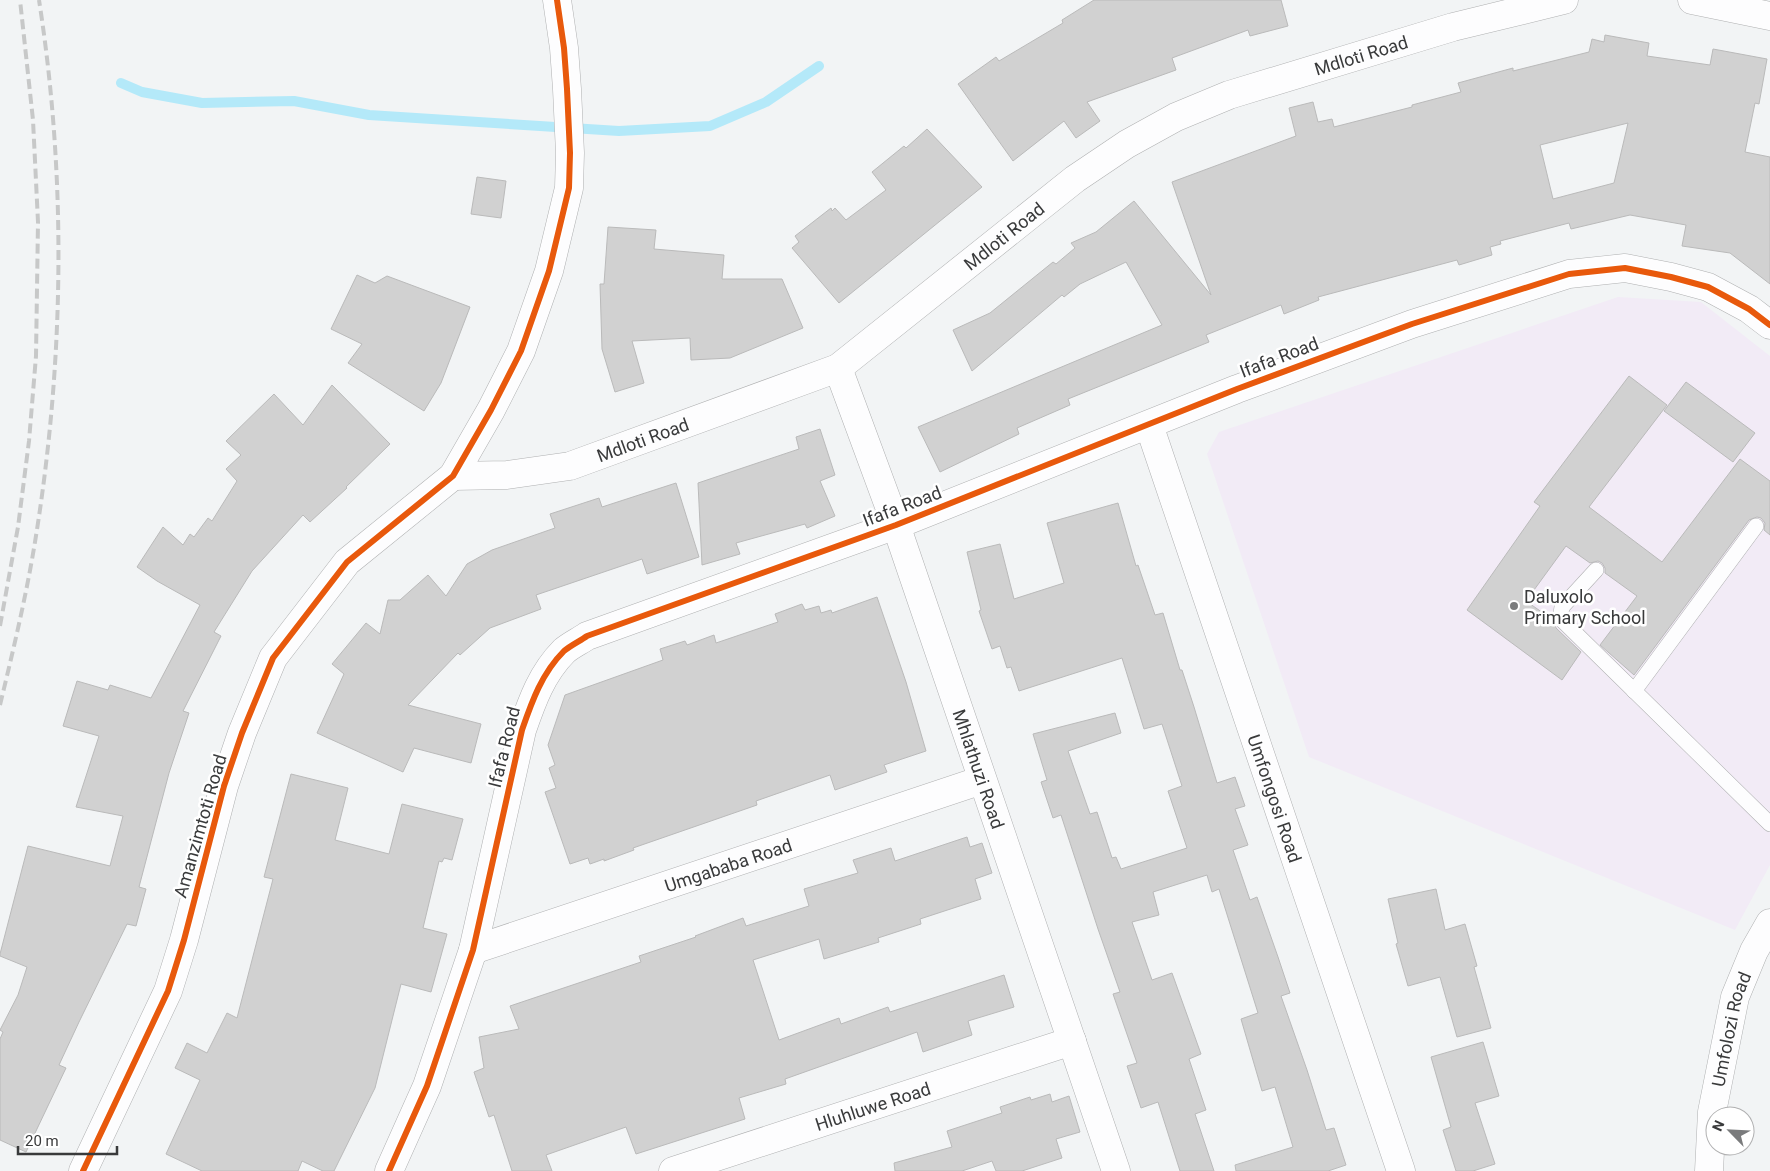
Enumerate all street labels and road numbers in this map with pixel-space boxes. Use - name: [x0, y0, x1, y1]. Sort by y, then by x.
- street label: Mdloti Road: [1312, 31, 1410, 79]
- street label: Mdloti Road: [959, 198, 1048, 274]
- street label: Ifafa Road: [1237, 332, 1321, 382]
- street label: Mdloti Road: [594, 413, 692, 466]
- street label: Ifafa Road: [860, 481, 944, 531]
- street label: Ifafa Road: [484, 704, 524, 790]
- street label: Mhlathuzi Road: [949, 706, 1009, 831]
- street label: Umfongosi Road: [1244, 732, 1306, 865]
- street label: Amanzimtoti Road: [169, 752, 231, 900]
- street label: Umgababa Road: [662, 834, 795, 896]
- street label: Umfolozi Road: [1707, 969, 1755, 1088]
- street label: Hluhluwe Road: [812, 1077, 933, 1135]

